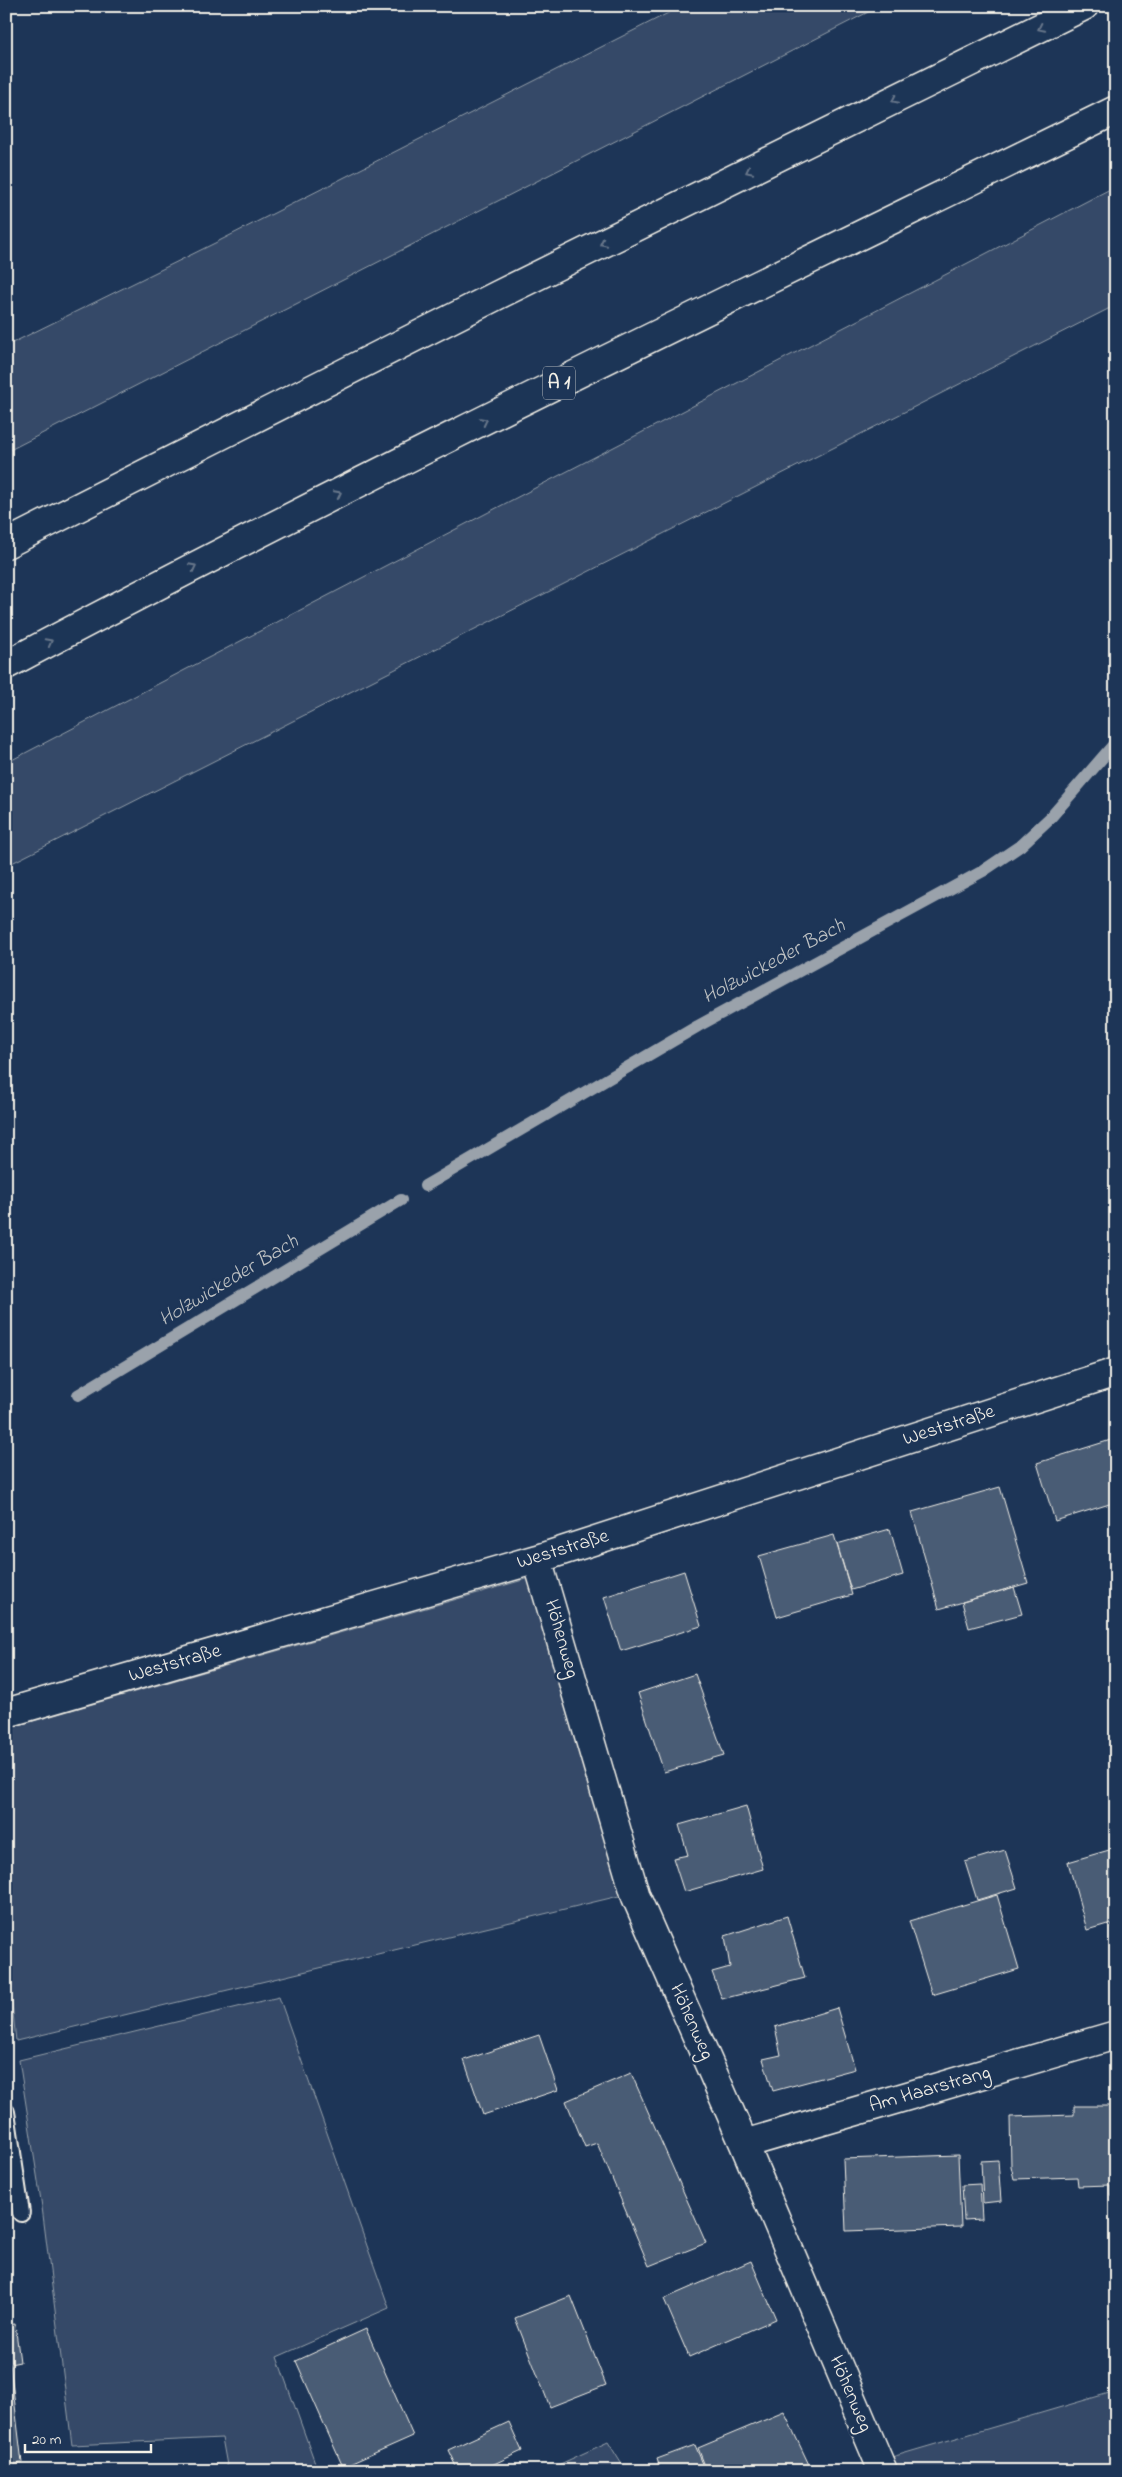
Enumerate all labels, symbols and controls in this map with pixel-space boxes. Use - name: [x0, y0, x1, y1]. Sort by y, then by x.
- one-way arrow: [1037, 22, 1046, 32]
- one-way arrow: [891, 93, 900, 104]
- one-way arrow: [745, 165, 754, 176]
- one-way arrow: [599, 237, 608, 247]
- road number: A 1: [543, 366, 575, 399]
- one-way arrow: [479, 417, 488, 427]
- one-way arrow: [333, 490, 342, 500]
- one-way arrow: [188, 563, 197, 573]
- one-way arrow: [44, 638, 53, 648]
- water label: Holzwickeder Bach: [697, 911, 852, 1012]
- water label: Holzwickeder Bach: [154, 1227, 305, 1335]
- street label: Weststraße: [899, 1398, 999, 1454]
- street label: Weststraße: [513, 1522, 613, 1578]
- street label: Höhenweg: [535, 1596, 586, 1682]
- street label: Weststraße: [125, 1637, 225, 1691]
- street label: Höhenweg: [660, 1979, 721, 2065]
- street label: Am Haarstrang: [866, 2059, 994, 2122]
- street label: Höhenweg: [820, 2351, 879, 2437]
- scale bar: [25, 2422, 151, 2454]
- text: 20 m: [32, 2429, 62, 2451]

